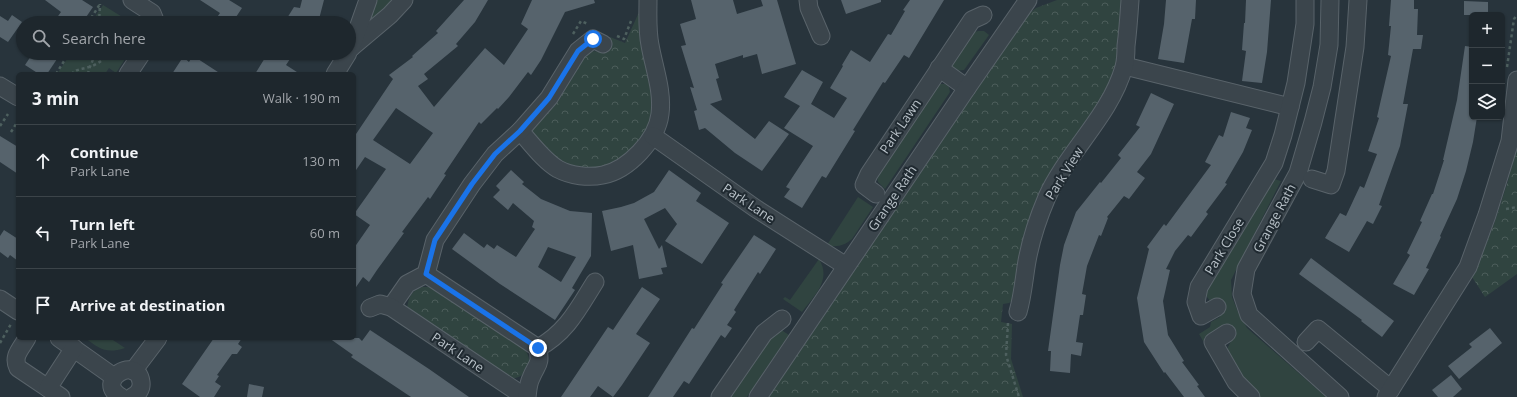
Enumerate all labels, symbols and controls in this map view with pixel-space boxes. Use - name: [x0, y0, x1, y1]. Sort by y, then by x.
- map controls: [1469, 12, 1505, 120]
- button: +: [1469, 12, 1505, 48]
- search box: [16, 16, 356, 60]
- icon: search: [30, 27, 52, 49]
- text: Search here: [62, 28, 146, 48]
- route start: [584, 30, 602, 48]
- button: −: [1469, 48, 1505, 84]
- button: layers: [1469, 84, 1505, 120]
- text: 3 min: [32, 87, 79, 110]
- text: Walk · 190 m: [263, 89, 340, 107]
- street label: Park Lawn: [875, 95, 925, 157]
- text: Continue: [70, 142, 138, 162]
- street label: Park View: [1041, 143, 1087, 203]
- icon: ahead: [32, 150, 54, 172]
- text: 130 m: [302, 152, 340, 170]
- text: Park Lane: [70, 162, 130, 180]
- street label: Grange Rath: [863, 162, 921, 234]
- street label: Park Lane: [719, 179, 779, 227]
- street label: Grange Rath: [1248, 180, 1300, 256]
- text: Turn left: [70, 214, 135, 234]
- street label: Park Close: [1200, 214, 1248, 278]
- icon: left: [32, 222, 54, 244]
- text: 60 m: [310, 224, 340, 242]
- text: Park Lane: [70, 234, 130, 252]
- icon: arrive: [32, 294, 54, 316]
- text: Arrive at destination: [70, 295, 225, 315]
- street label: Park Lane: [428, 328, 488, 376]
- route end: [529, 339, 547, 357]

